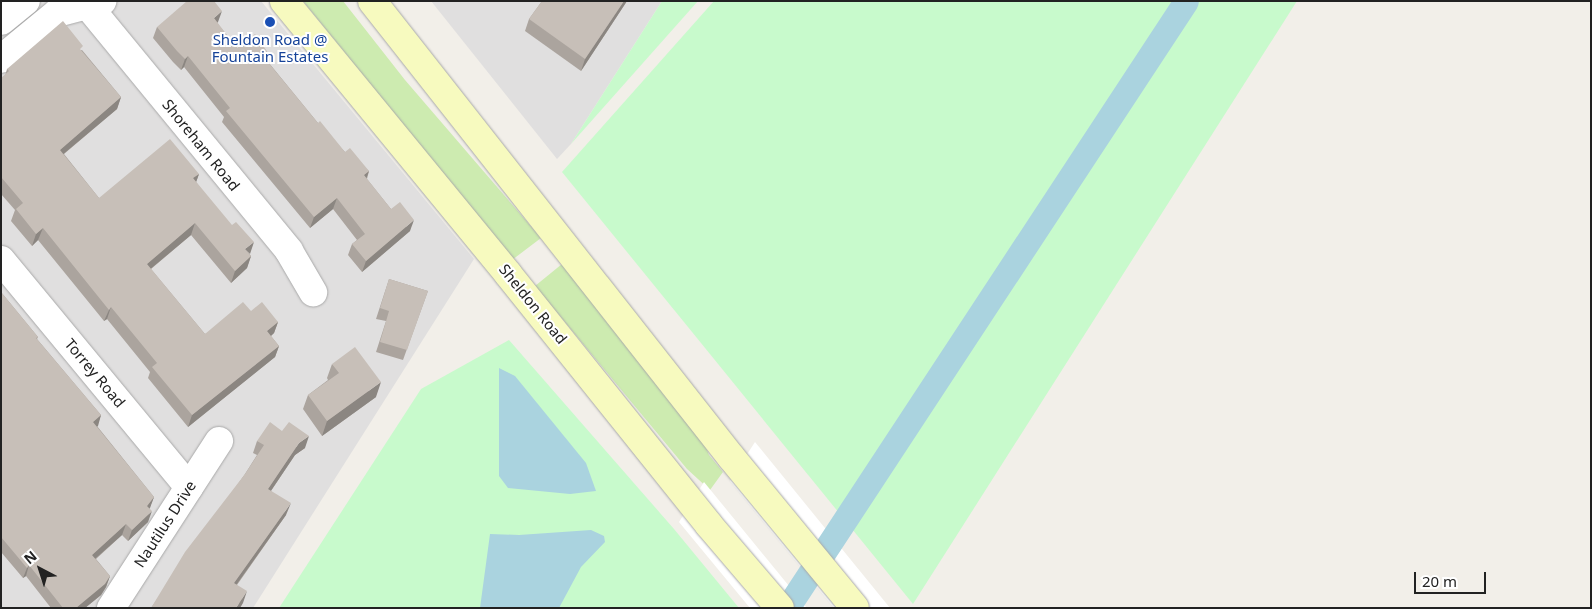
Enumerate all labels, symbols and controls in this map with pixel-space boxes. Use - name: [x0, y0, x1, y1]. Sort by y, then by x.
- marker: Sheldon Road @ Fountain Estates: [264, 16, 276, 28]
- place label: Sheldon Road @ Fountain Estates: [212, 30, 328, 65]
- street label: Shoreham Road: [159, 96, 243, 194]
- street label: Sheldon Road: [495, 261, 571, 347]
- street label: Torrey Road: [61, 335, 129, 411]
- street label: Nautilus Drive: [130, 477, 200, 571]
- north arrow: [15, 544, 65, 594]
- text: N: [20, 546, 41, 568]
- scale bar: [1417, 562, 1490, 594]
- text: 20 m: [1422, 571, 1457, 591]

